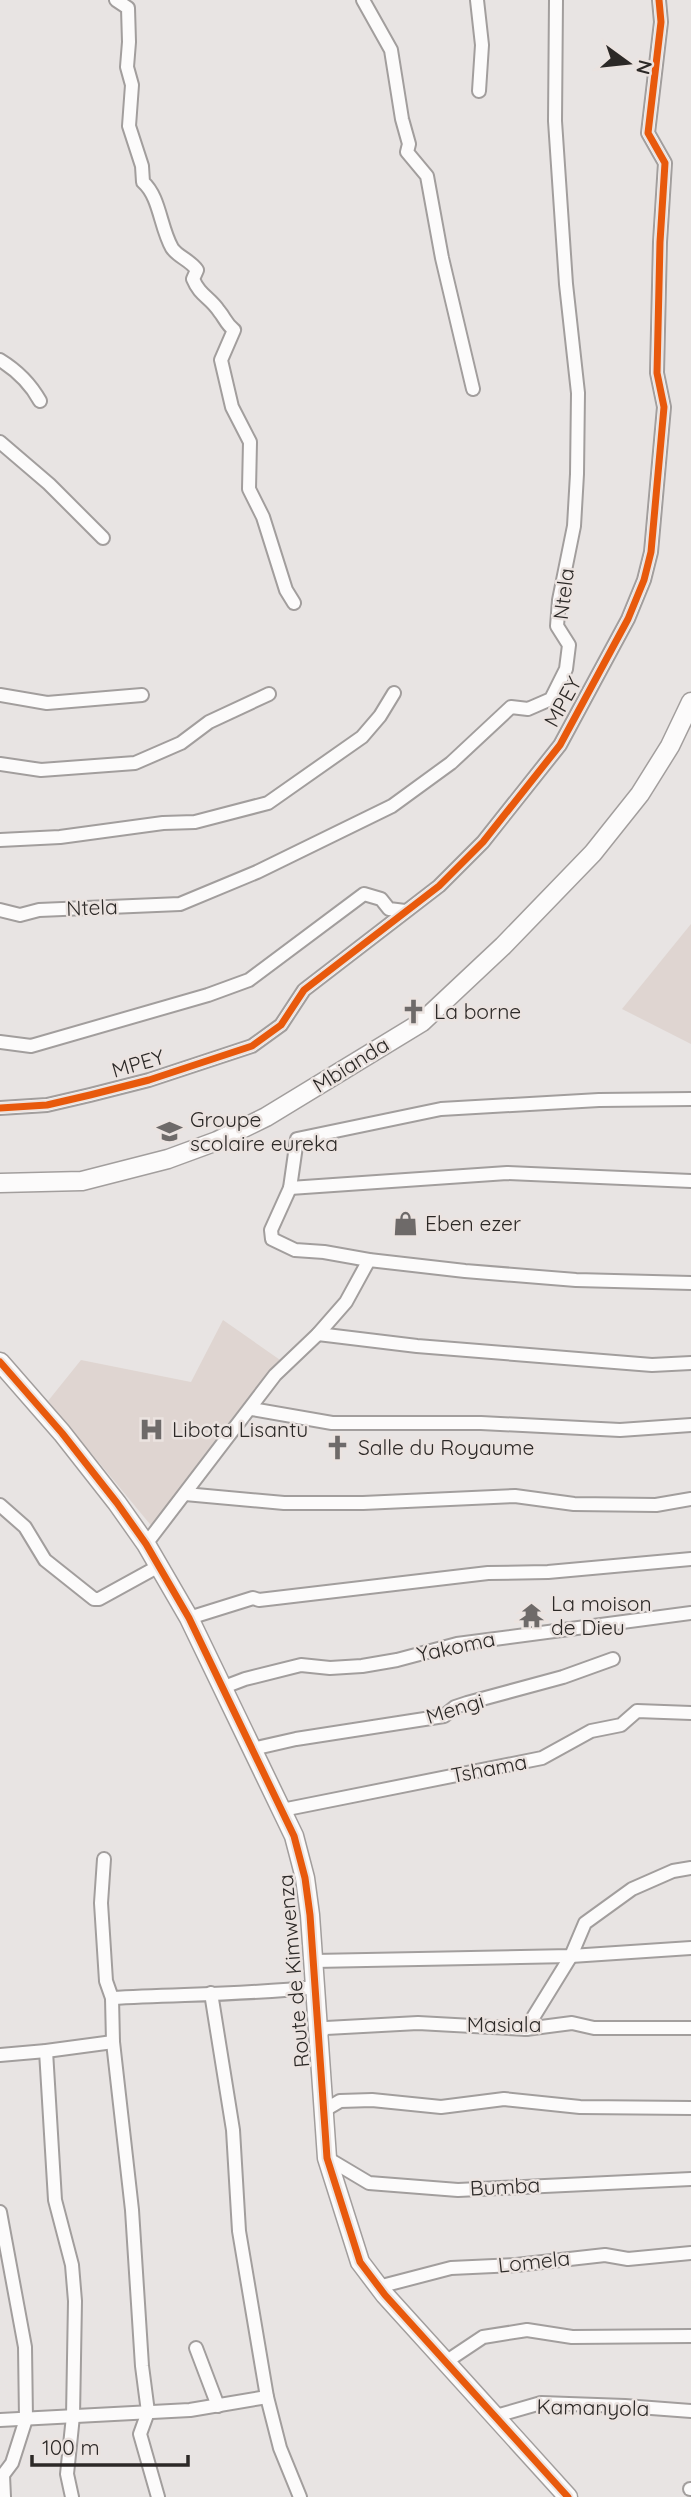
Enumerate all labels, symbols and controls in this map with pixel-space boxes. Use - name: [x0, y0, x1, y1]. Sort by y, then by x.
- north arrow: [593, 28, 663, 98]
- text: N: [631, 58, 658, 77]
- street label: Ntela: [547, 567, 579, 621]
- street label: MPEY: [538, 672, 587, 731]
- street label: Ntela: [66, 893, 118, 921]
- church icon: La borne: [400, 998, 428, 1026]
- place label: La borne: [434, 998, 521, 1024]
- street label: Mbianda: [308, 1031, 393, 1098]
- street label: MPEY: [108, 1043, 167, 1083]
- place label: Groupe scolaire eureka: [190, 1106, 338, 1156]
- school or university icon: Groupe scolaire eureka: [156, 1118, 184, 1146]
- shop icon: Eben ezer: [391, 1210, 419, 1238]
- place label: Eben ezer: [425, 1210, 521, 1236]
- hospital icon: Libota Lisantu: [138, 1416, 166, 1444]
- place label: Libota Lisantu: [172, 1416, 308, 1442]
- church icon: Salle du Royaume: [324, 1434, 352, 1462]
- place label: Salle du Royaume: [358, 1434, 534, 1460]
- place label: La moison de Dieu: [551, 1590, 652, 1640]
- temple icon: La moison de Dieu: [517, 1602, 545, 1630]
- street label: Yakoma: [414, 1625, 497, 1667]
- street label: Mengi: [423, 1687, 487, 1729]
- street label: Tshama: [449, 1748, 529, 1788]
- street label: Route de Kimwenza: [272, 1873, 314, 2069]
- street label: Masiala: [467, 2011, 541, 2037]
- street label: Bumba: [469, 2171, 541, 2201]
- street label: Lomela: [497, 2244, 571, 2278]
- street label: Kamanyola: [536, 2393, 650, 2421]
- scale bar: [32, 2424, 187, 2468]
- text: 100 m: [42, 2434, 100, 2460]

